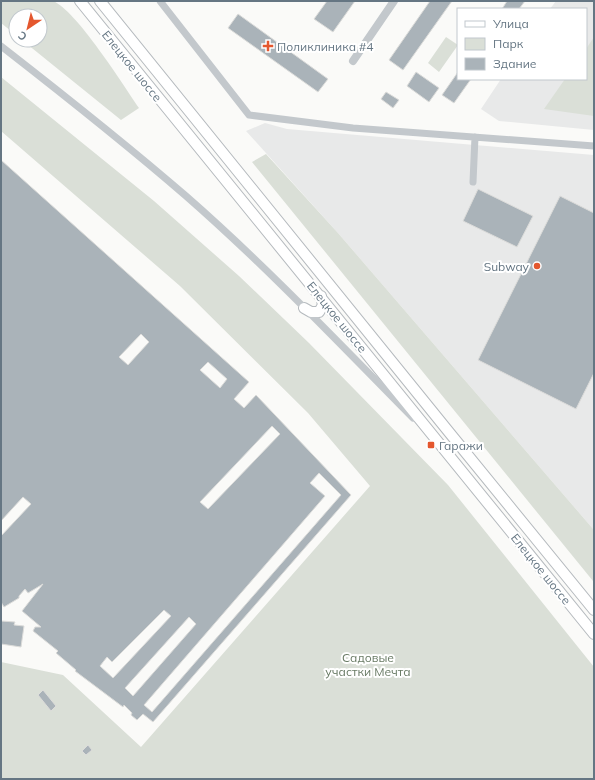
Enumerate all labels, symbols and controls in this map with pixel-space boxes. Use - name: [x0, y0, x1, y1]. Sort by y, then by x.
- north arrow: [8, 8, 48, 48]
- legend: [457, 8, 587, 80]
- text: Улица: [492, 16, 529, 31]
- text: С: [15, 28, 29, 44]
- street label: Елецкое шоссе: [99, 28, 165, 105]
- text: Парк: [493, 36, 524, 51]
- place label: Поликлиника #4: [277, 39, 373, 54]
- marker: Поликлиника #4: [262, 40, 274, 52]
- text: Здание: [493, 56, 537, 71]
- place label: Subway: [484, 259, 530, 274]
- marker: Subway: [532, 261, 542, 271]
- street label: Елецкое шоссе: [304, 279, 370, 356]
- place label: Гаражи: [439, 438, 483, 453]
- marker: Гаражи: [426, 440, 436, 450]
- street label: Елецкое шоссе: [508, 531, 574, 608]
- park label: Садовые участки Мечта: [325, 650, 411, 679]

